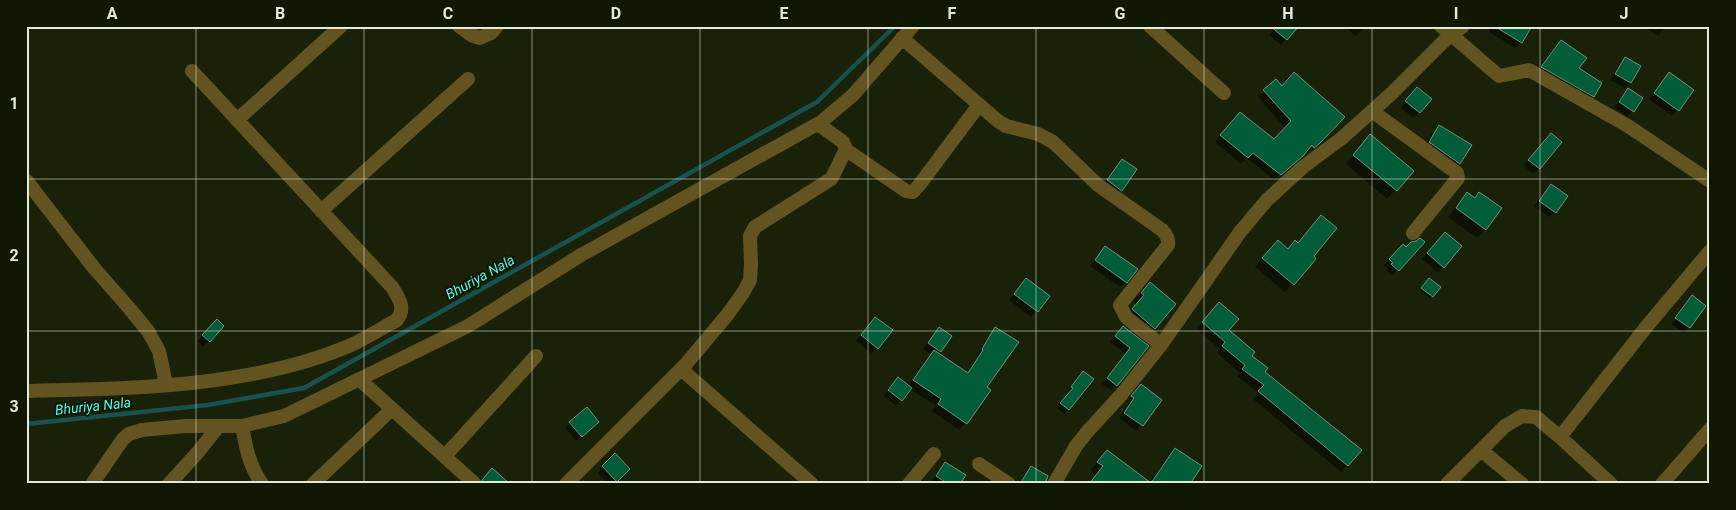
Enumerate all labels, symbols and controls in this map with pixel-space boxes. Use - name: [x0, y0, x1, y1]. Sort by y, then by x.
- text: A: [107, 4, 118, 23]
- text: B: [275, 4, 285, 23]
- text: C: [443, 4, 453, 23]
- text: D: [611, 4, 621, 23]
- text: E: [780, 4, 789, 23]
- text: F: [948, 4, 957, 23]
- text: G: [1115, 4, 1126, 23]
- text: H: [1282, 4, 1294, 23]
- text: I: [1454, 4, 1458, 23]
- text: J: [1620, 4, 1628, 23]
- text: 1: [9, 94, 19, 113]
- text: 2: [9, 246, 19, 265]
- water label: Bhuriya Nala: [443, 252, 517, 302]
- water label: Bhuriya Nala: [54, 394, 132, 418]
- text: 3: [9, 397, 19, 416]

